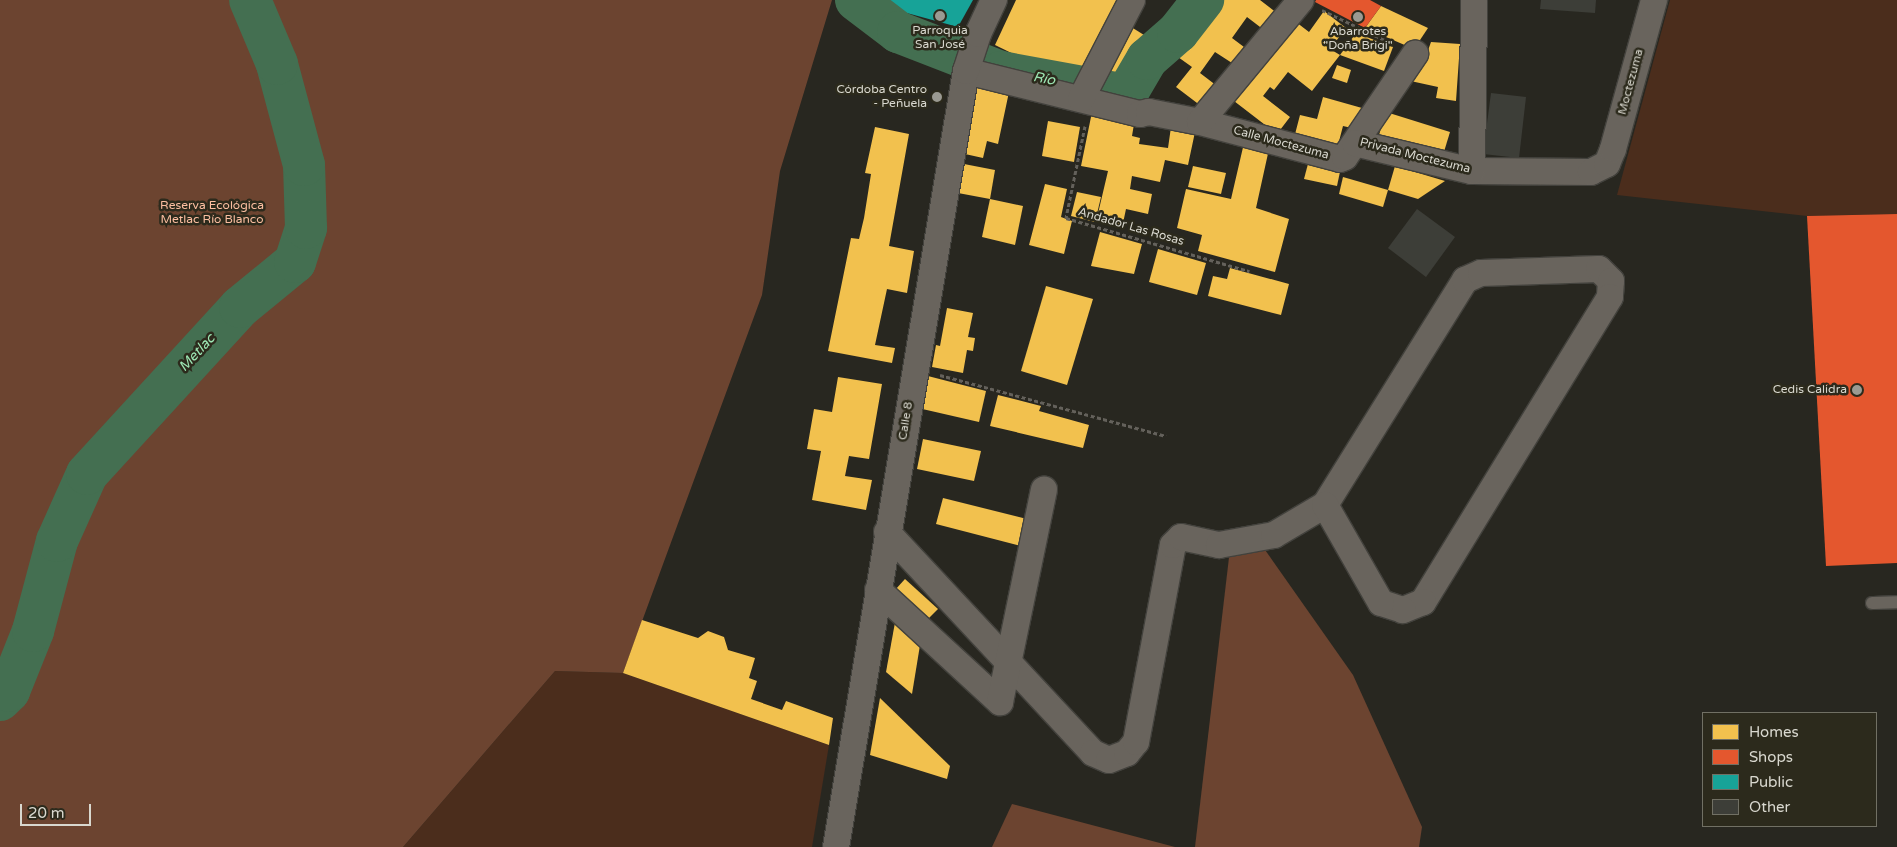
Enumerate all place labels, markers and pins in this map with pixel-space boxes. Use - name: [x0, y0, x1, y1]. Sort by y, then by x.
- marker: Parroquia San José: [934, 10, 946, 22]
- marker: Abarrotes "Doña Brigi": [1352, 11, 1364, 23]
- place label: Parroquia San José: [912, 24, 968, 52]
- place label: Abarrotes "Doña Brigi": [1323, 25, 1393, 53]
- place label: Córdoba Centro - Peñuela: [836, 83, 927, 111]
- marker: Córdoba Centro - Peñuela: [931, 91, 943, 103]
- place label: Cedis Calidra: [1773, 383, 1847, 397]
- marker: Cedis Calidra: [1851, 384, 1863, 396]

